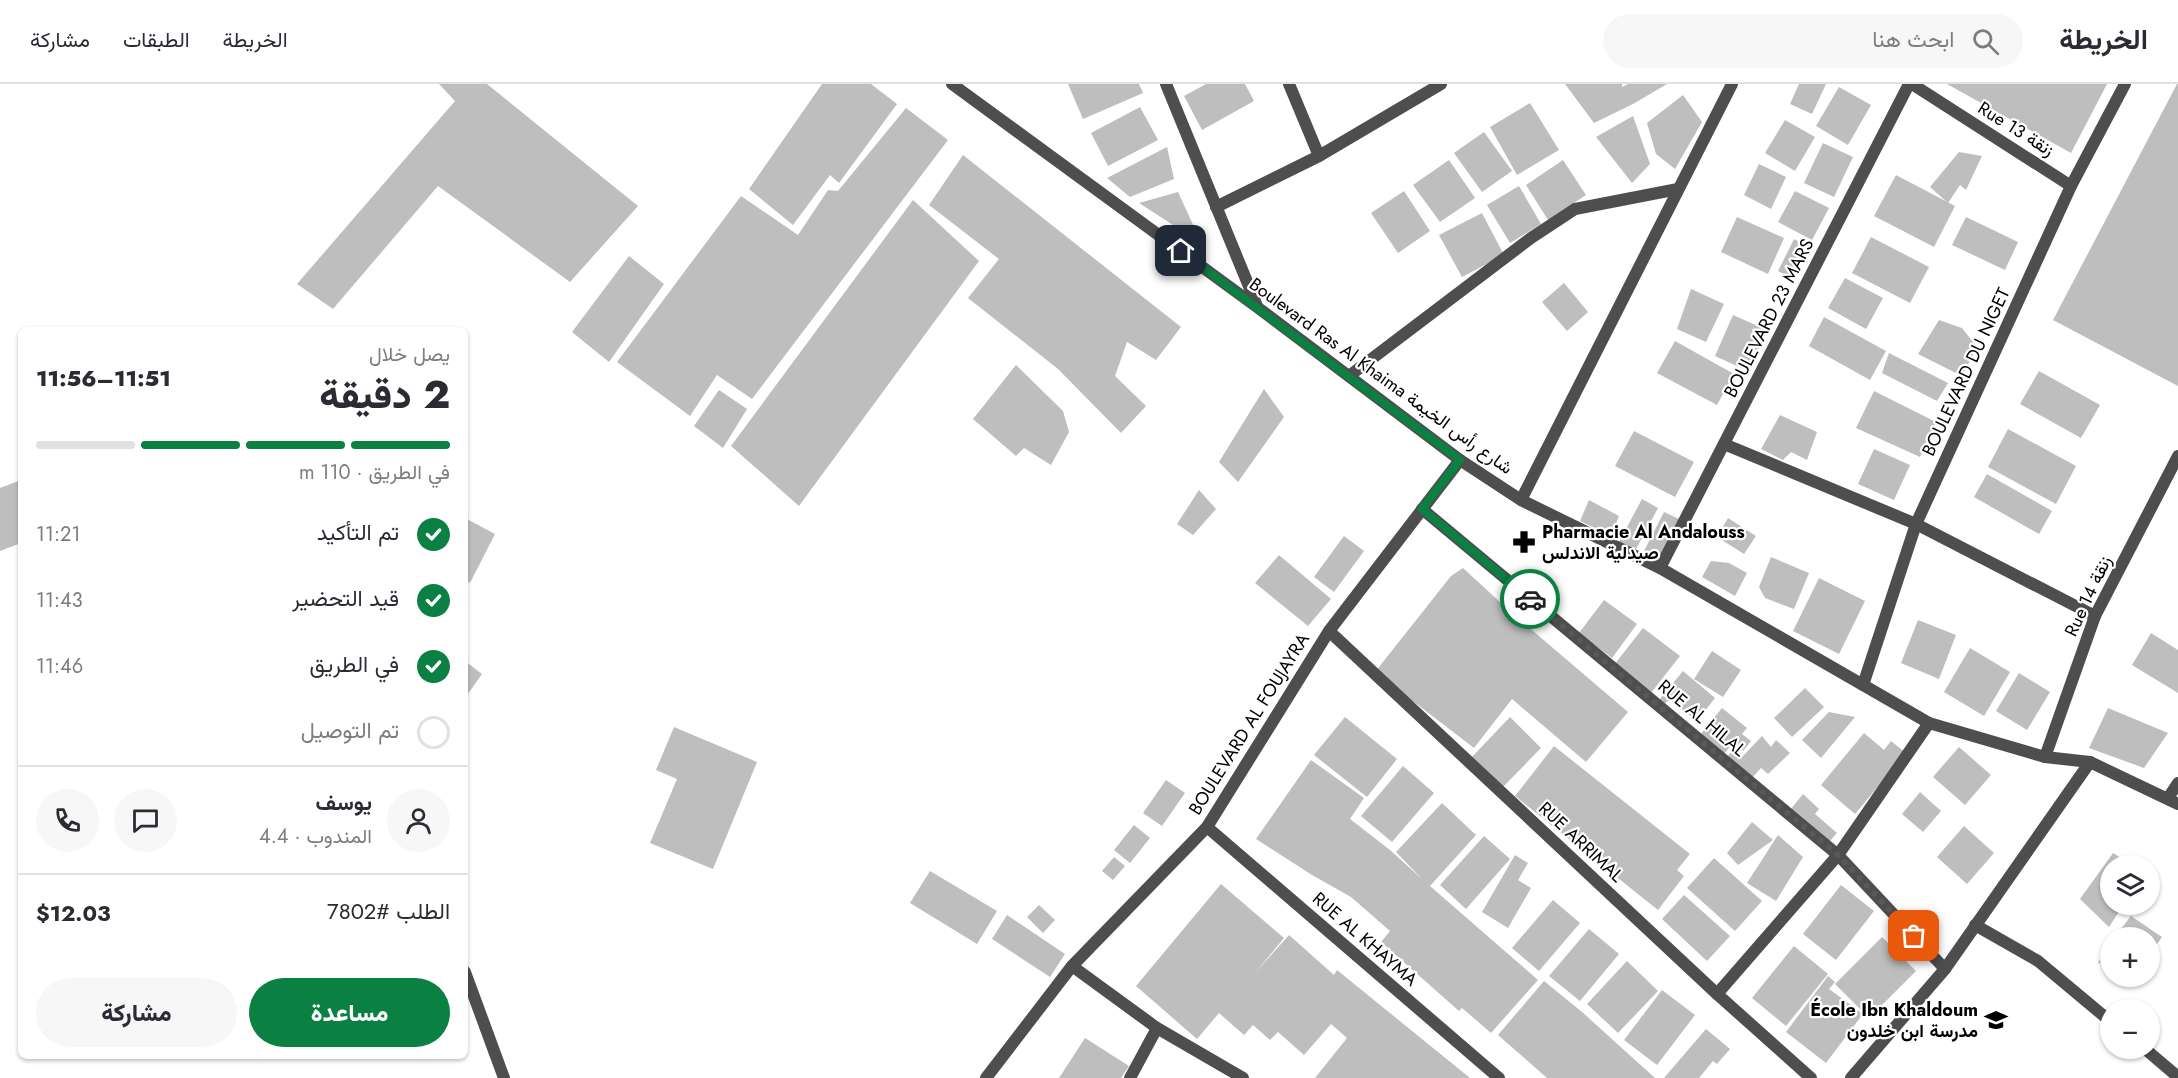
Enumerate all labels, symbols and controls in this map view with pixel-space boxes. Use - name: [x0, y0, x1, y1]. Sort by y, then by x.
- search box: [1603, 14, 2023, 68]
- text: الخريطة: [2059, 19, 2148, 60]
- text: ابحث هنا: [1872, 23, 1954, 55]
- text: مشاركة: [30, 25, 90, 55]
- text: الطبقات: [123, 25, 190, 55]
- text: الخريطة: [223, 25, 288, 55]
- icon: search: [1969, 25, 2002, 58]
- street label: Rue 13 زنقة: [1973, 95, 2059, 163]
- pin: [1155, 225, 1206, 276]
- icon: home: [1164, 234, 1197, 267]
- street label: BOULEVARD 23 MARS: [1718, 234, 1820, 402]
- street label: Boulevard Ras Al Khaima شارع رأس الخيمة: [1244, 271, 1518, 481]
- street label: BOULEVARD DU NIGET: [1916, 283, 2017, 460]
- text: يصل خلال: [369, 340, 450, 369]
- text: 11:51–11:56: [36, 362, 171, 394]
- text: 2 دقيقة: [319, 366, 450, 423]
- text: في الطريق · 110 m: [299, 458, 450, 487]
- text: تم التأكيد: [317, 516, 399, 548]
- icon: check: [417, 518, 450, 551]
- place label: Pharmacie Al Andalouss صيدلية الاندلس: [1542, 519, 1745, 566]
- text: 11:21: [36, 520, 80, 549]
- pharmacy icon: Pharmacie Al Andalouss صيدلية الاندلس: [1511, 529, 1537, 555]
- street label: Rue 14 زنقة: [2058, 551, 2118, 641]
- courier: [1500, 569, 1560, 629]
- text: قيد التحضير: [292, 582, 399, 614]
- icon: car: [1514, 583, 1547, 616]
- icon: check: [417, 584, 450, 617]
- text: 11:43: [36, 586, 83, 615]
- street label: BOULEVARD AL FOUJAYRA: [1182, 628, 1316, 820]
- text: في الطريق: [309, 648, 399, 680]
- icon: check: [417, 650, 450, 683]
- text: 11:46: [36, 652, 83, 681]
- street label: RUE AL HILAL: [1652, 673, 1752, 763]
- text: تم التوصيل: [301, 714, 399, 746]
- text: يوسف: [316, 786, 372, 818]
- button: phone: [36, 789, 99, 852]
- button: chat: [114, 789, 177, 852]
- button: person: [387, 789, 450, 852]
- street label: RUE ARRIMAL: [1533, 796, 1629, 888]
- text: المندوب · 4.4: [259, 822, 372, 851]
- map controls: [2100, 855, 2160, 1059]
- button: layers: [2100, 855, 2160, 915]
- street label: RUE AL KHAYMA: [1307, 886, 1424, 992]
- text: الطلب #7802: [327, 895, 450, 927]
- text: $12.03: [36, 897, 111, 929]
- pin: [1888, 910, 1939, 961]
- icon: bag: [1897, 919, 1930, 952]
- button: +: [2100, 927, 2160, 987]
- button: مشاركة: [36, 978, 237, 1047]
- button: مساعدة: [249, 978, 450, 1047]
- place label: École Ibn Khaldoum مدرسة ابن خلدون: [1810, 997, 1978, 1044]
- button: −: [2100, 999, 2160, 1059]
- school or university icon: École Ibn Khaldoum مدرسة ابن خلدون: [1983, 1007, 2009, 1033]

